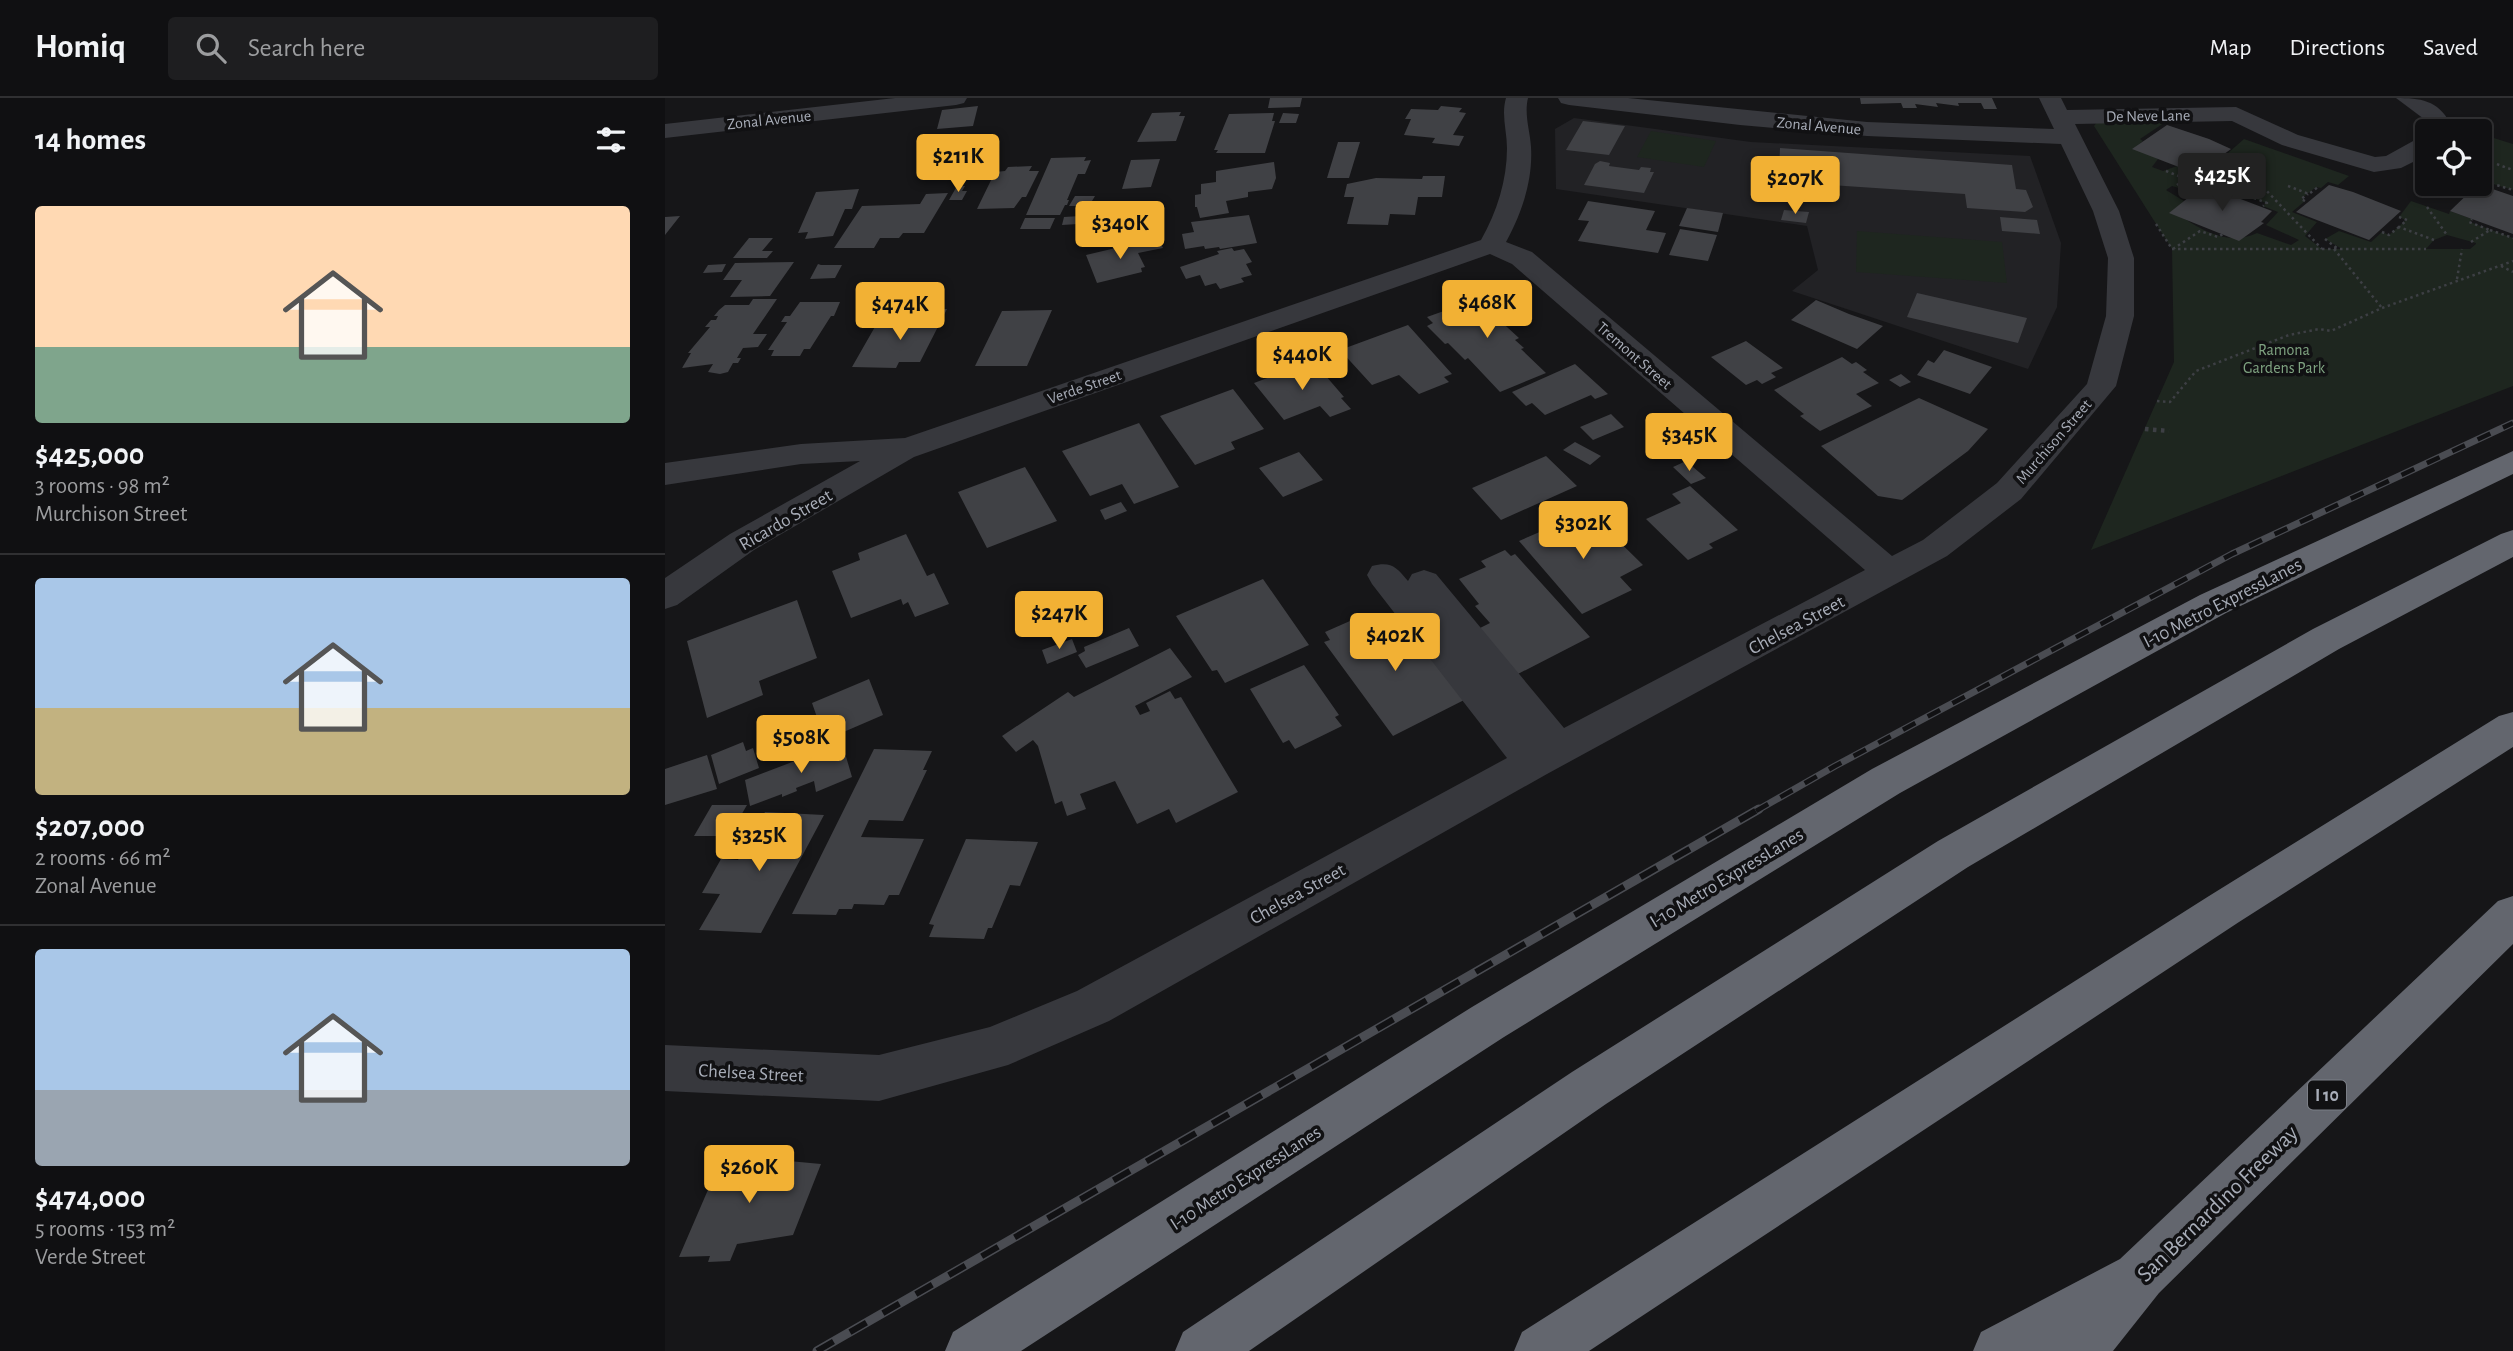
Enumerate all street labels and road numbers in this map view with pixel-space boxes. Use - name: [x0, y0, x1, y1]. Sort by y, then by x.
- street label: De Neve Lane: [2106, 107, 2190, 125]
- street label: Zonal Avenue: [726, 108, 812, 132]
- street label: Zonal Avenue: [1776, 114, 1862, 138]
- street label: Tremont Street: [1594, 319, 1675, 392]
- street label: Verde Street: [1045, 367, 1123, 407]
- street label: Murchison Street: [2013, 396, 2095, 487]
- street label: Ricardo Street: [736, 486, 836, 555]
- street label: I-10 Metro ExpressLanes: [2140, 555, 2305, 652]
- street label: Chelsea Street: [1746, 592, 1848, 659]
- street label: I-10 Metro ExpressLanes: [1647, 825, 1807, 932]
- street label: Chelsea Street: [1247, 860, 1349, 928]
- street label: Chelsea Street: [698, 1061, 804, 1086]
- road number: I 10: [2308, 1080, 2346, 1110]
- street label: San Bernardino Freeway: [2133, 1121, 2303, 1287]
- street label: I-10 Metro ExpressLanes: [1167, 1123, 1325, 1234]

